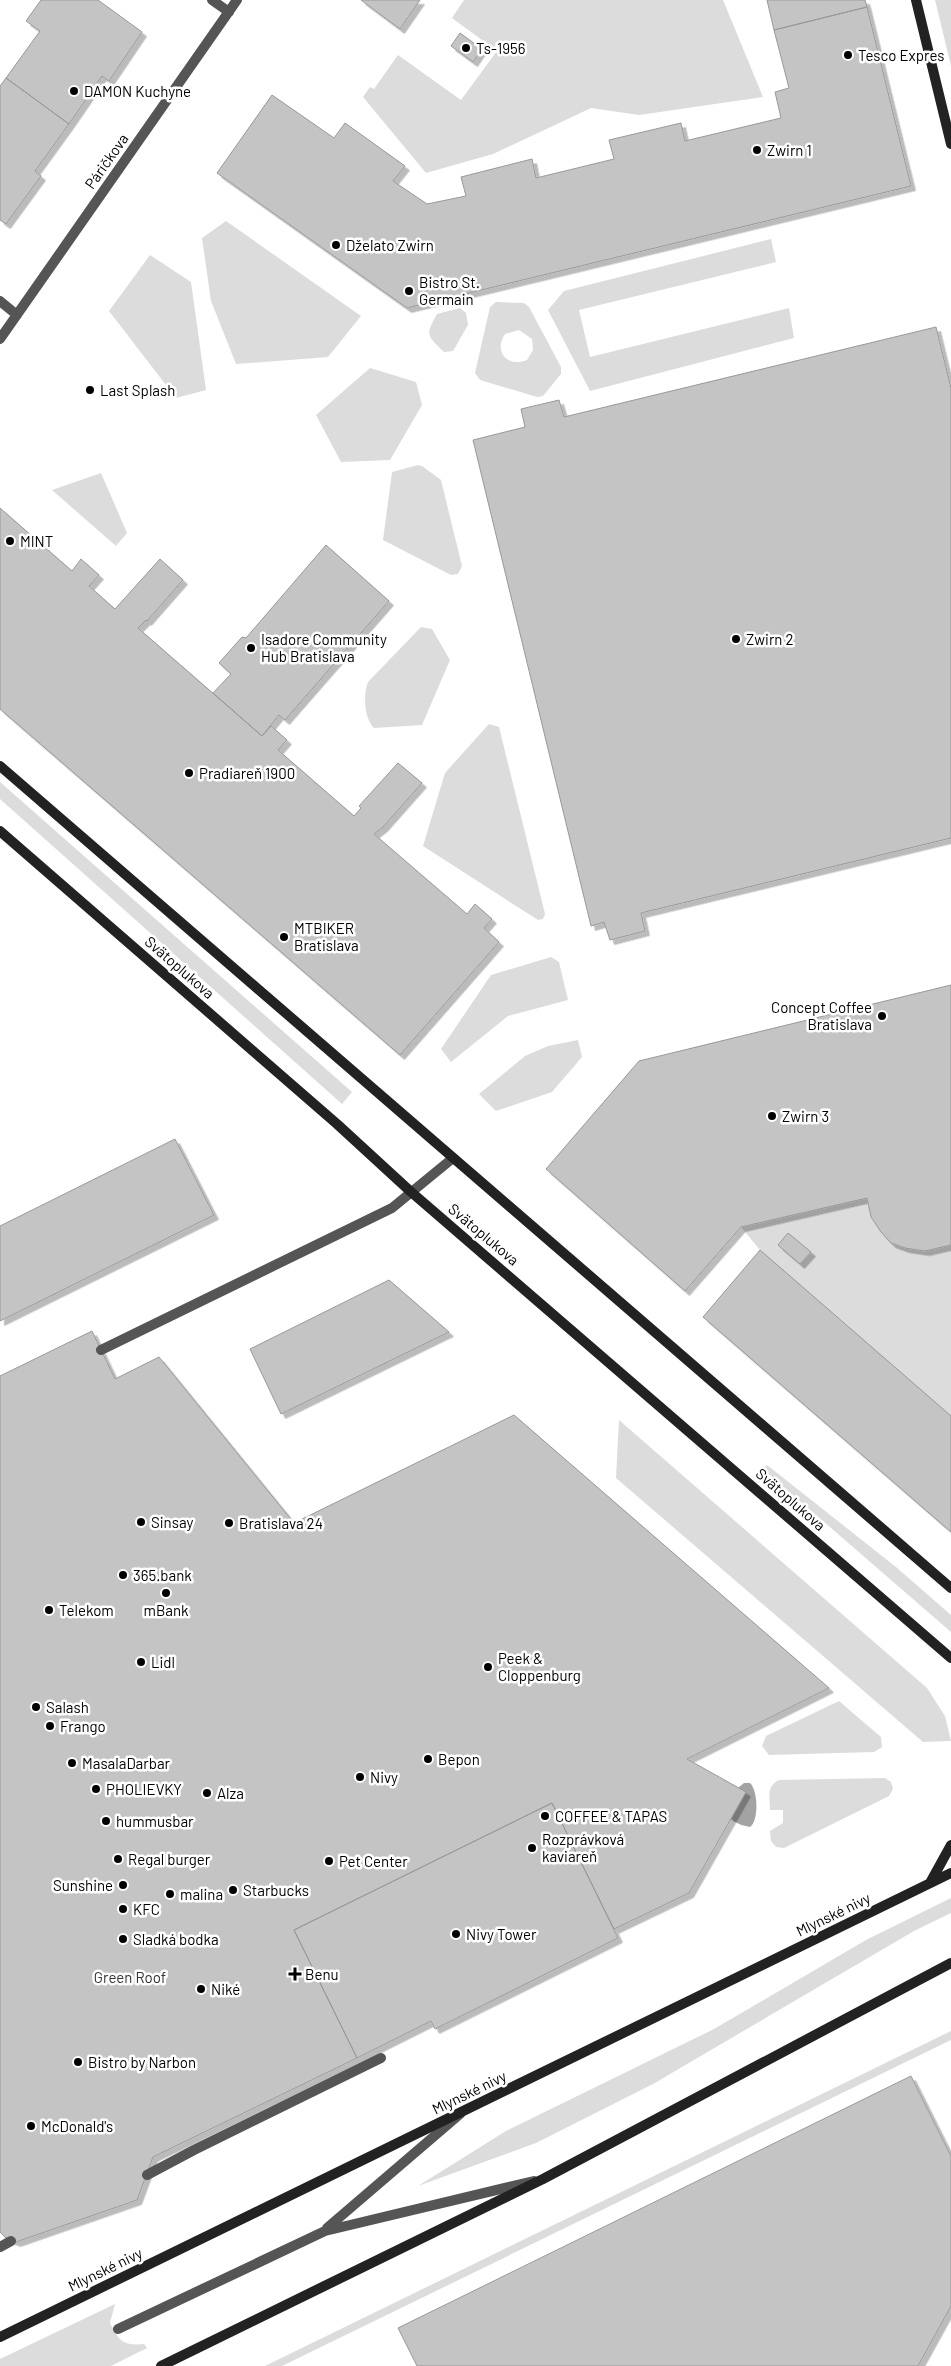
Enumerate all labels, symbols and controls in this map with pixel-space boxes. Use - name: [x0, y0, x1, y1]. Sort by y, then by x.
- place label: Ts-1956: [476, 39, 525, 57]
- marker: Ts-1956: [460, 42, 472, 54]
- place label: Tesco Expres: [858, 46, 944, 64]
- marker: Tesco Expres: [842, 49, 854, 61]
- place label: DAMON Kuchyne: [84, 82, 191, 100]
- marker: DAMON Kuchyne: [68, 85, 80, 97]
- street label: Páričkova: [80, 130, 132, 192]
- place label: Zwirn 1: [767, 141, 812, 159]
- marker: Zwirn 1: [751, 144, 763, 156]
- place label: Dželato Zwirn: [346, 236, 434, 254]
- marker: Dželato Zwirn: [330, 239, 342, 251]
- place label: Bistro St. Germain: [419, 273, 480, 308]
- marker: Bistro St. Germain: [403, 285, 415, 297]
- place label: Last Splash: [100, 381, 175, 399]
- marker: Last Splash: [84, 384, 96, 396]
- place label: MINT: [20, 532, 53, 550]
- marker: MINT: [4, 535, 16, 547]
- place label: Isadore Community Hub Bratislava: [261, 630, 387, 665]
- place label: Zwirn 2: [746, 630, 793, 648]
- marker: Zwirn 2: [730, 633, 742, 645]
- marker: Isadore Community Hub Bratislava: [245, 642, 257, 654]
- place label: Pradiareň 1900: [199, 764, 295, 782]
- marker: Pradiareň 1900: [183, 767, 195, 779]
- place label: MTBIKER Bratislava: [294, 919, 359, 954]
- marker: MTBIKER Bratislava: [278, 931, 290, 943]
- street label: Svätoplukova: [142, 932, 218, 1002]
- place label: Concept Coffee Bratislava: [771, 998, 872, 1033]
- marker: Concept Coffee Bratislava: [876, 1010, 888, 1022]
- place label: Zwirn 3: [782, 1107, 829, 1125]
- marker: Zwirn 3: [766, 1110, 778, 1122]
- street label: Svätoplukova: [445, 1199, 523, 1269]
- street label: Svätoplukova: [753, 1464, 829, 1534]
- place label: Sinsay: [151, 1513, 193, 1531]
- place label: Bratislava 24: [239, 1514, 323, 1532]
- marker: Sinsay: [135, 1516, 147, 1528]
- marker: Bratislava 24: [223, 1517, 235, 1529]
- place label: 365.bank: [133, 1566, 192, 1584]
- marker: 365.bank: [117, 1569, 129, 1581]
- marker: mBank: [160, 1587, 172, 1599]
- place label: Telekom: [59, 1601, 114, 1619]
- place label: mBank: [144, 1601, 189, 1619]
- marker: Telekom: [43, 1604, 55, 1616]
- place label: Peek & Cloppenburg: [498, 1649, 581, 1684]
- place label: Lidl: [151, 1653, 175, 1671]
- marker: Lidl: [135, 1656, 147, 1668]
- marker: Peek & Cloppenburg: [482, 1661, 494, 1673]
- place label: Salash: [46, 1698, 89, 1716]
- marker: Salash: [30, 1701, 42, 1713]
- place label: Frango: [60, 1717, 106, 1735]
- marker: Frango: [44, 1720, 56, 1732]
- place label: Bepon: [438, 1750, 480, 1768]
- marker: Bepon: [422, 1753, 434, 1765]
- place label: MasalaDarbar: [82, 1754, 171, 1772]
- marker: MasalaDarbar: [66, 1757, 78, 1769]
- place label: Nivy: [370, 1768, 398, 1786]
- marker: Nivy: [354, 1771, 366, 1783]
- place label: PHOLIEVKY: [106, 1780, 182, 1798]
- marker: PHOLIEVKY: [90, 1783, 102, 1795]
- place label: Alza: [217, 1784, 244, 1802]
- marker: Alza: [201, 1787, 213, 1799]
- place label: COFFEE & TAPAS: [555, 1807, 667, 1825]
- marker: COFFEE & TAPAS: [539, 1810, 551, 1822]
- place label: hummusbar: [116, 1812, 194, 1830]
- marker: hummusbar: [100, 1815, 112, 1827]
- place label: Rozprávková kaviareň: [542, 1830, 624, 1865]
- marker: Rozprávková kaviareň: [526, 1842, 538, 1854]
- place label: Regal burger: [128, 1850, 211, 1868]
- place label: Pet Center: [339, 1852, 408, 1870]
- marker: Regal burger: [112, 1853, 124, 1865]
- marker: Pet Center: [323, 1855, 335, 1867]
- place label: Sunshine: [53, 1876, 113, 1894]
- marker: Sunshine: [117, 1879, 129, 1891]
- place label: Starbucks: [243, 1881, 309, 1899]
- marker: Starbucks: [227, 1884, 239, 1896]
- place label: malina: [180, 1885, 223, 1903]
- marker: malina: [164, 1888, 176, 1900]
- street label: Mlynské nivy: [793, 1888, 873, 1940]
- place label: KFC: [133, 1900, 160, 1918]
- marker: KFC: [117, 1903, 129, 1915]
- place label: Nivy Tower: [466, 1925, 537, 1943]
- marker: Nivy Tower: [450, 1928, 462, 1940]
- place label: Sladká bodka: [133, 1930, 219, 1948]
- marker: Sladká bodka: [117, 1933, 129, 1945]
- place label: Benu: [305, 1965, 339, 1983]
- park label: Green Roof: [94, 1968, 166, 1986]
- marker: Benu: [289, 1968, 301, 1980]
- place label: Niké: [211, 1980, 240, 1998]
- marker: Niké: [195, 1983, 207, 1995]
- place label: Bistro by Narbon: [88, 2053, 196, 2071]
- marker: Bistro by Narbon: [72, 2056, 84, 2068]
- street label: Mlynské nivy: [429, 2066, 509, 2118]
- place label: McDonald's: [41, 2117, 113, 2135]
- marker: McDonald's: [25, 2120, 37, 2132]
- street label: Mlynské nivy: [65, 2243, 145, 2295]

